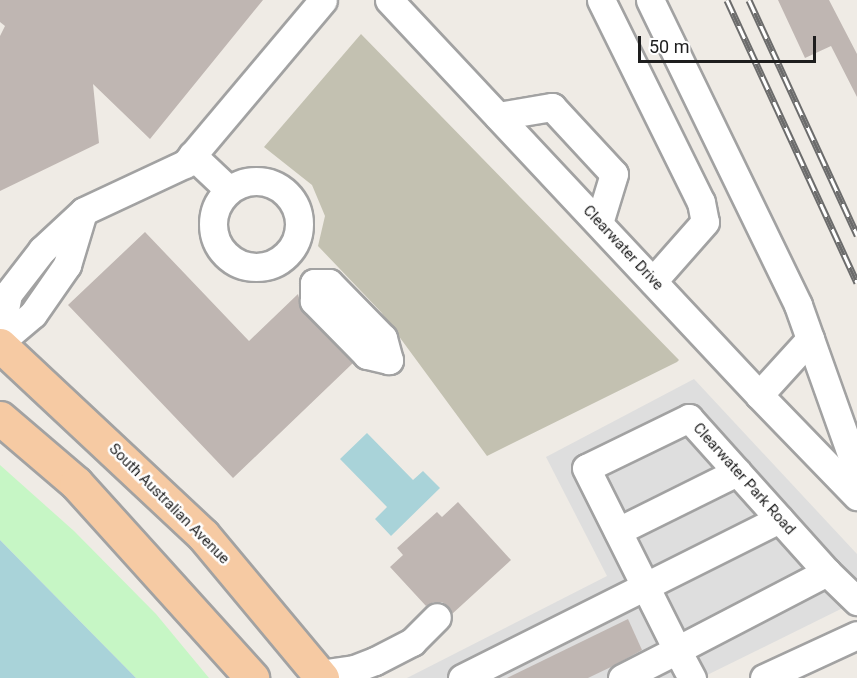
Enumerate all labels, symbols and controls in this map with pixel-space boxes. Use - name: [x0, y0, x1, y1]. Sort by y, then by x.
- scale bar: [641, 24, 820, 62]
- text: 50 m: [649, 36, 689, 57]
- street label: Clearwater Drive: [579, 202, 667, 294]
- street label: Clearwater Park Road: [689, 419, 799, 539]
- street label: South Australian Avenue: [105, 440, 233, 568]

